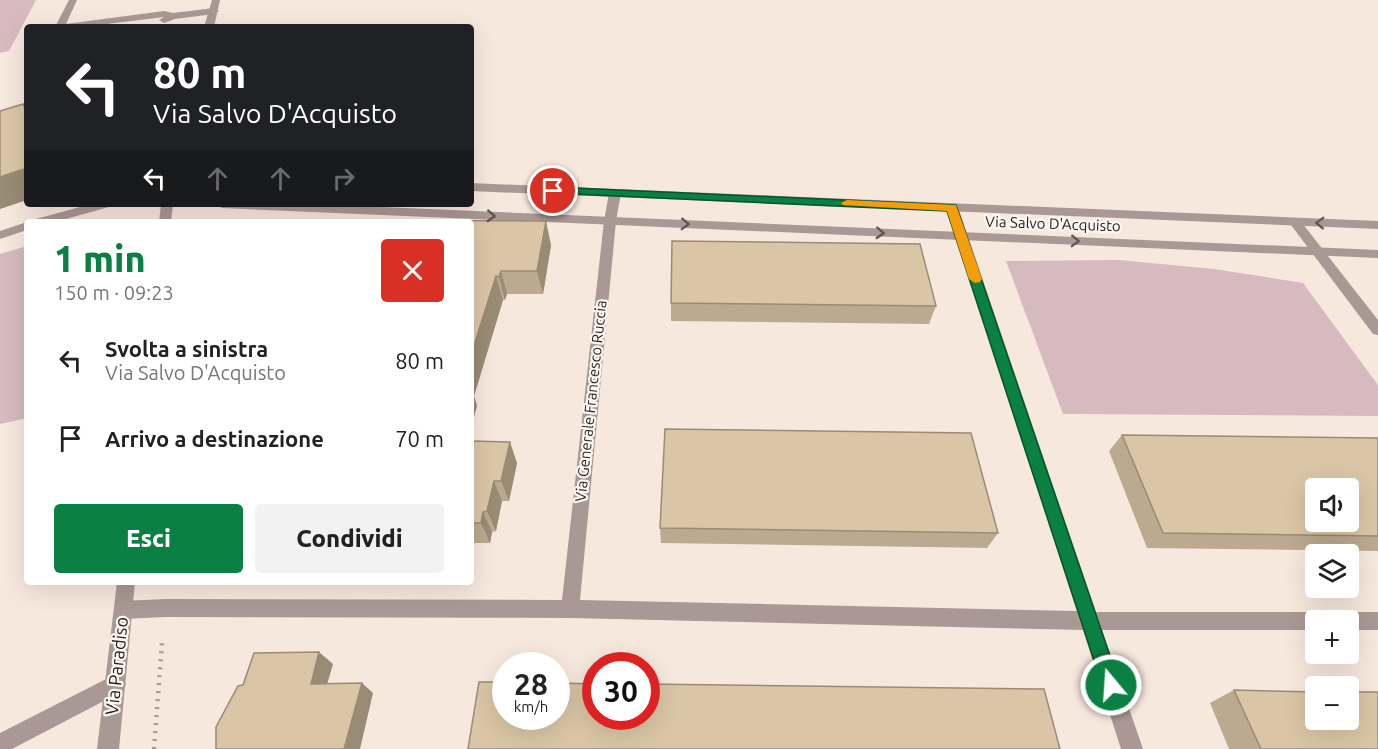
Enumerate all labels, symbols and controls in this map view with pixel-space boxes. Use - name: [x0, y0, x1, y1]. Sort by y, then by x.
- icon: left: [54, 48, 132, 126]
- text: 80 m: [153, 49, 247, 96]
- text: Via Salvo D'Acquisto: [153, 98, 397, 128]
- icon: left: [138, 162, 171, 195]
- icon: ahead: [201, 162, 234, 195]
- icon: ahead: [264, 162, 297, 195]
- icon: right: [327, 162, 360, 195]
- pin: [527, 165, 578, 216]
- icon: arrive: [536, 174, 569, 207]
- one-way arrow: [486, 209, 495, 222]
- street label: Via Salvo D'Acquisto: [985, 213, 1121, 234]
- one-way arrow: [1315, 216, 1324, 229]
- one-way arrow: [681, 218, 690, 231]
- one-way arrow: [876, 226, 885, 239]
- one-way arrow: [1071, 235, 1080, 248]
- text: 1 min: [54, 238, 146, 279]
- button: close: [381, 239, 444, 302]
- text: 150 m · 09:23: [54, 281, 174, 304]
- street label: Via Generale Francesco Ruccia: [571, 299, 610, 503]
- text: Svolta a sinistra: [105, 336, 268, 361]
- icon: left: [54, 344, 87, 377]
- text: 80 m: [395, 348, 444, 373]
- text: Via Salvo D'Acquisto: [105, 361, 286, 384]
- icon: arrive: [54, 422, 87, 455]
- text: Arrivo a destinazione: [105, 426, 324, 451]
- text: 70 m: [395, 426, 444, 451]
- map controls: [1305, 478, 1359, 730]
- button: sound: [1305, 478, 1359, 532]
- button: Esci: [54, 504, 243, 573]
- button: Condividi: [255, 504, 444, 573]
- button: layers: [1305, 544, 1359, 598]
- button: +: [1305, 610, 1359, 664]
- street label: Via Paradiso: [101, 616, 131, 716]
- speed limit sign: 30: [582, 652, 660, 730]
- position arrow: [1079, 653, 1143, 717]
- text: 28: [514, 667, 548, 701]
- button: −: [1305, 676, 1359, 730]
- text: km/h: [514, 698, 548, 715]

